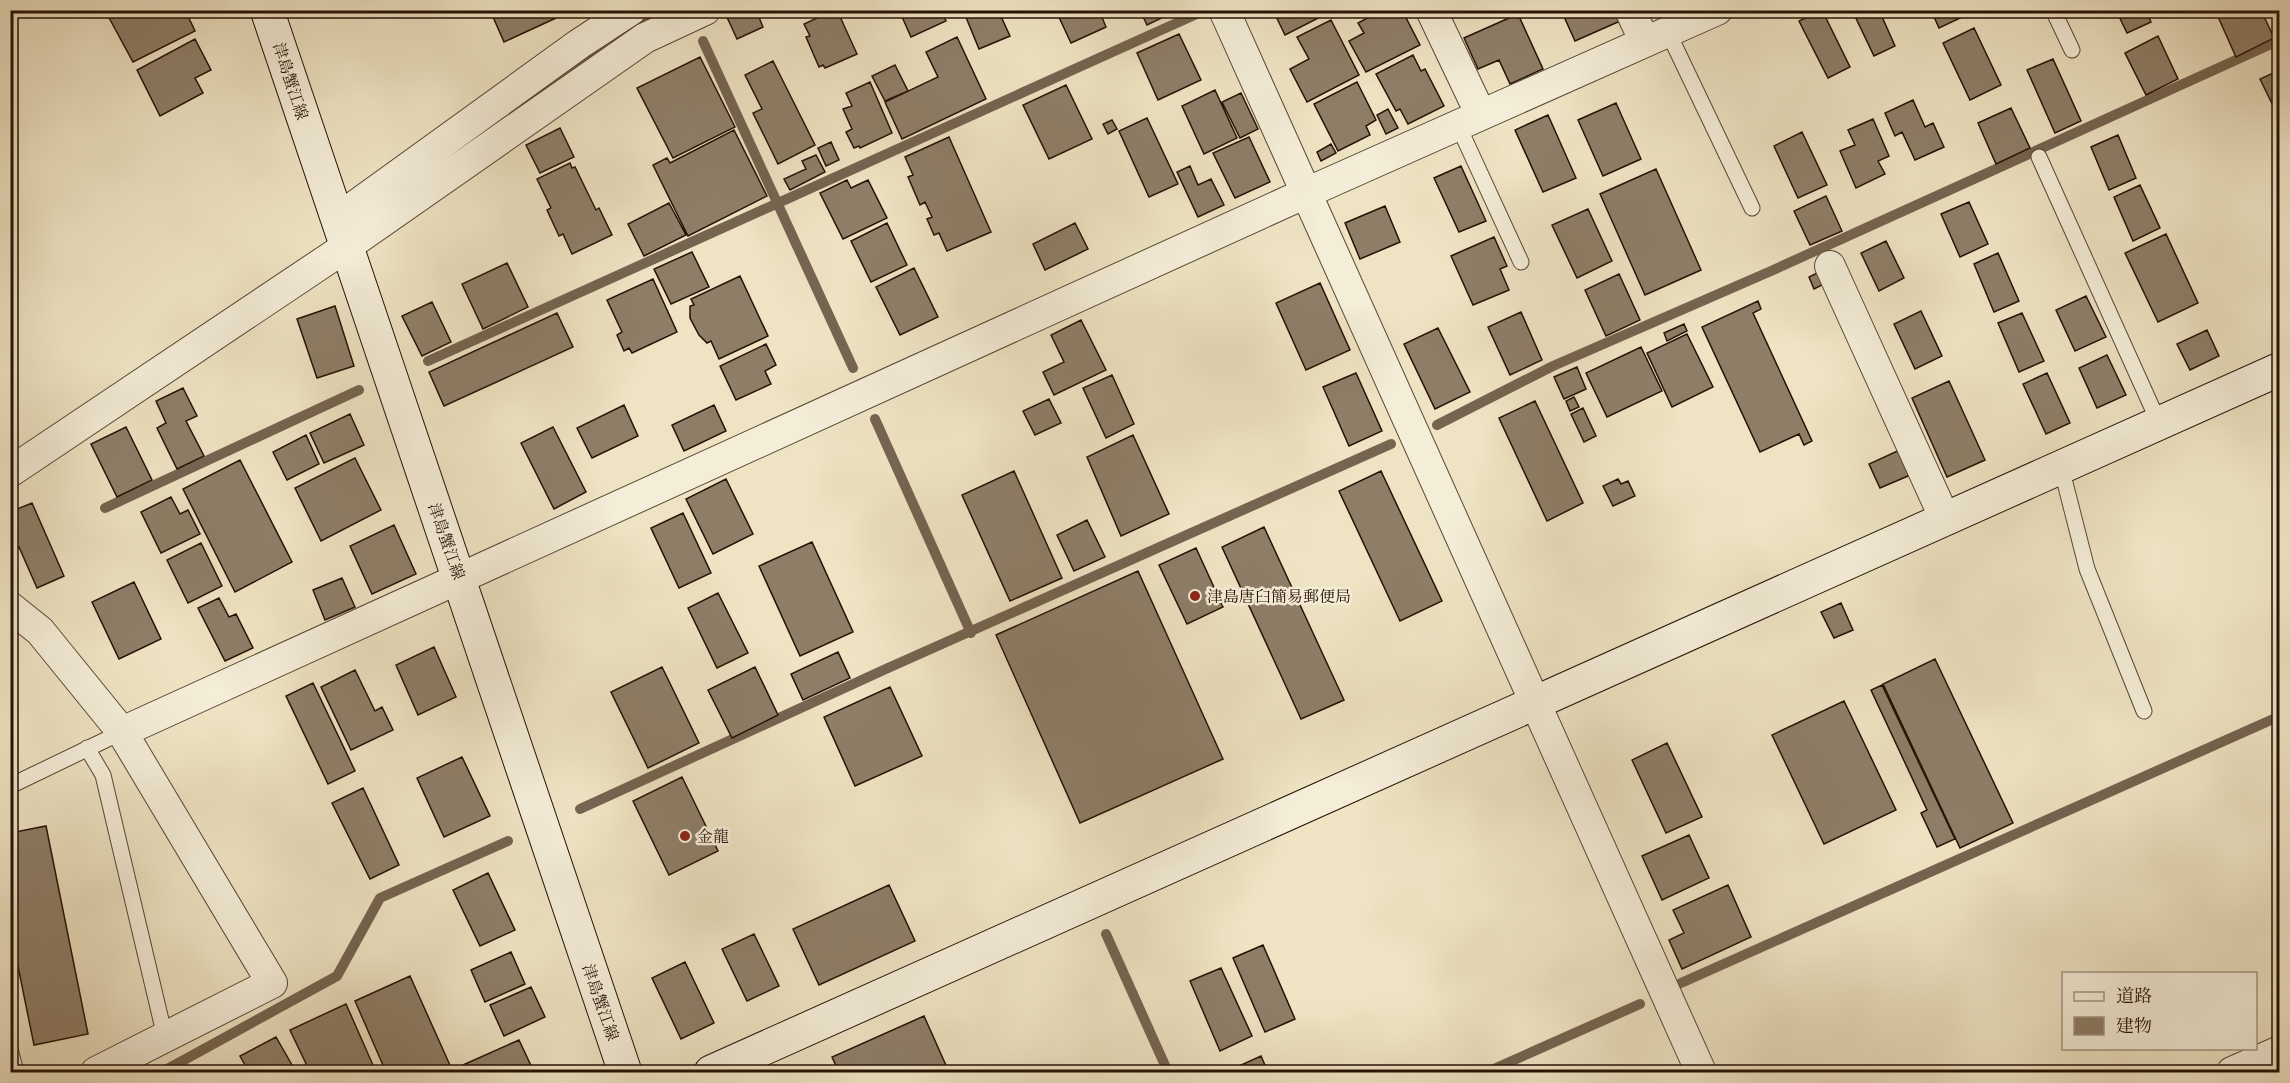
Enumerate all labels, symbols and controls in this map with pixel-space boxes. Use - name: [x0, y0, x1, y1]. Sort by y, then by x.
- street label: 津島蟹江線: [269, 40, 312, 122]
- street label: 津島蟹江線: [425, 500, 469, 582]
- place label: 津島唐臼簡易郵便局: [1207, 587, 1351, 606]
- marker: 津島唐臼簡易郵便局: [1188, 589, 1202, 603]
- place label: 金龍: [697, 827, 729, 846]
- marker: 金龍: [678, 829, 692, 843]
- street label: 津島蟹江線: [579, 961, 623, 1043]
- legend: [2062, 972, 2257, 1050]
- text: 道路: [2116, 985, 2152, 1007]
- text: 建物: [2116, 1015, 2152, 1037]

